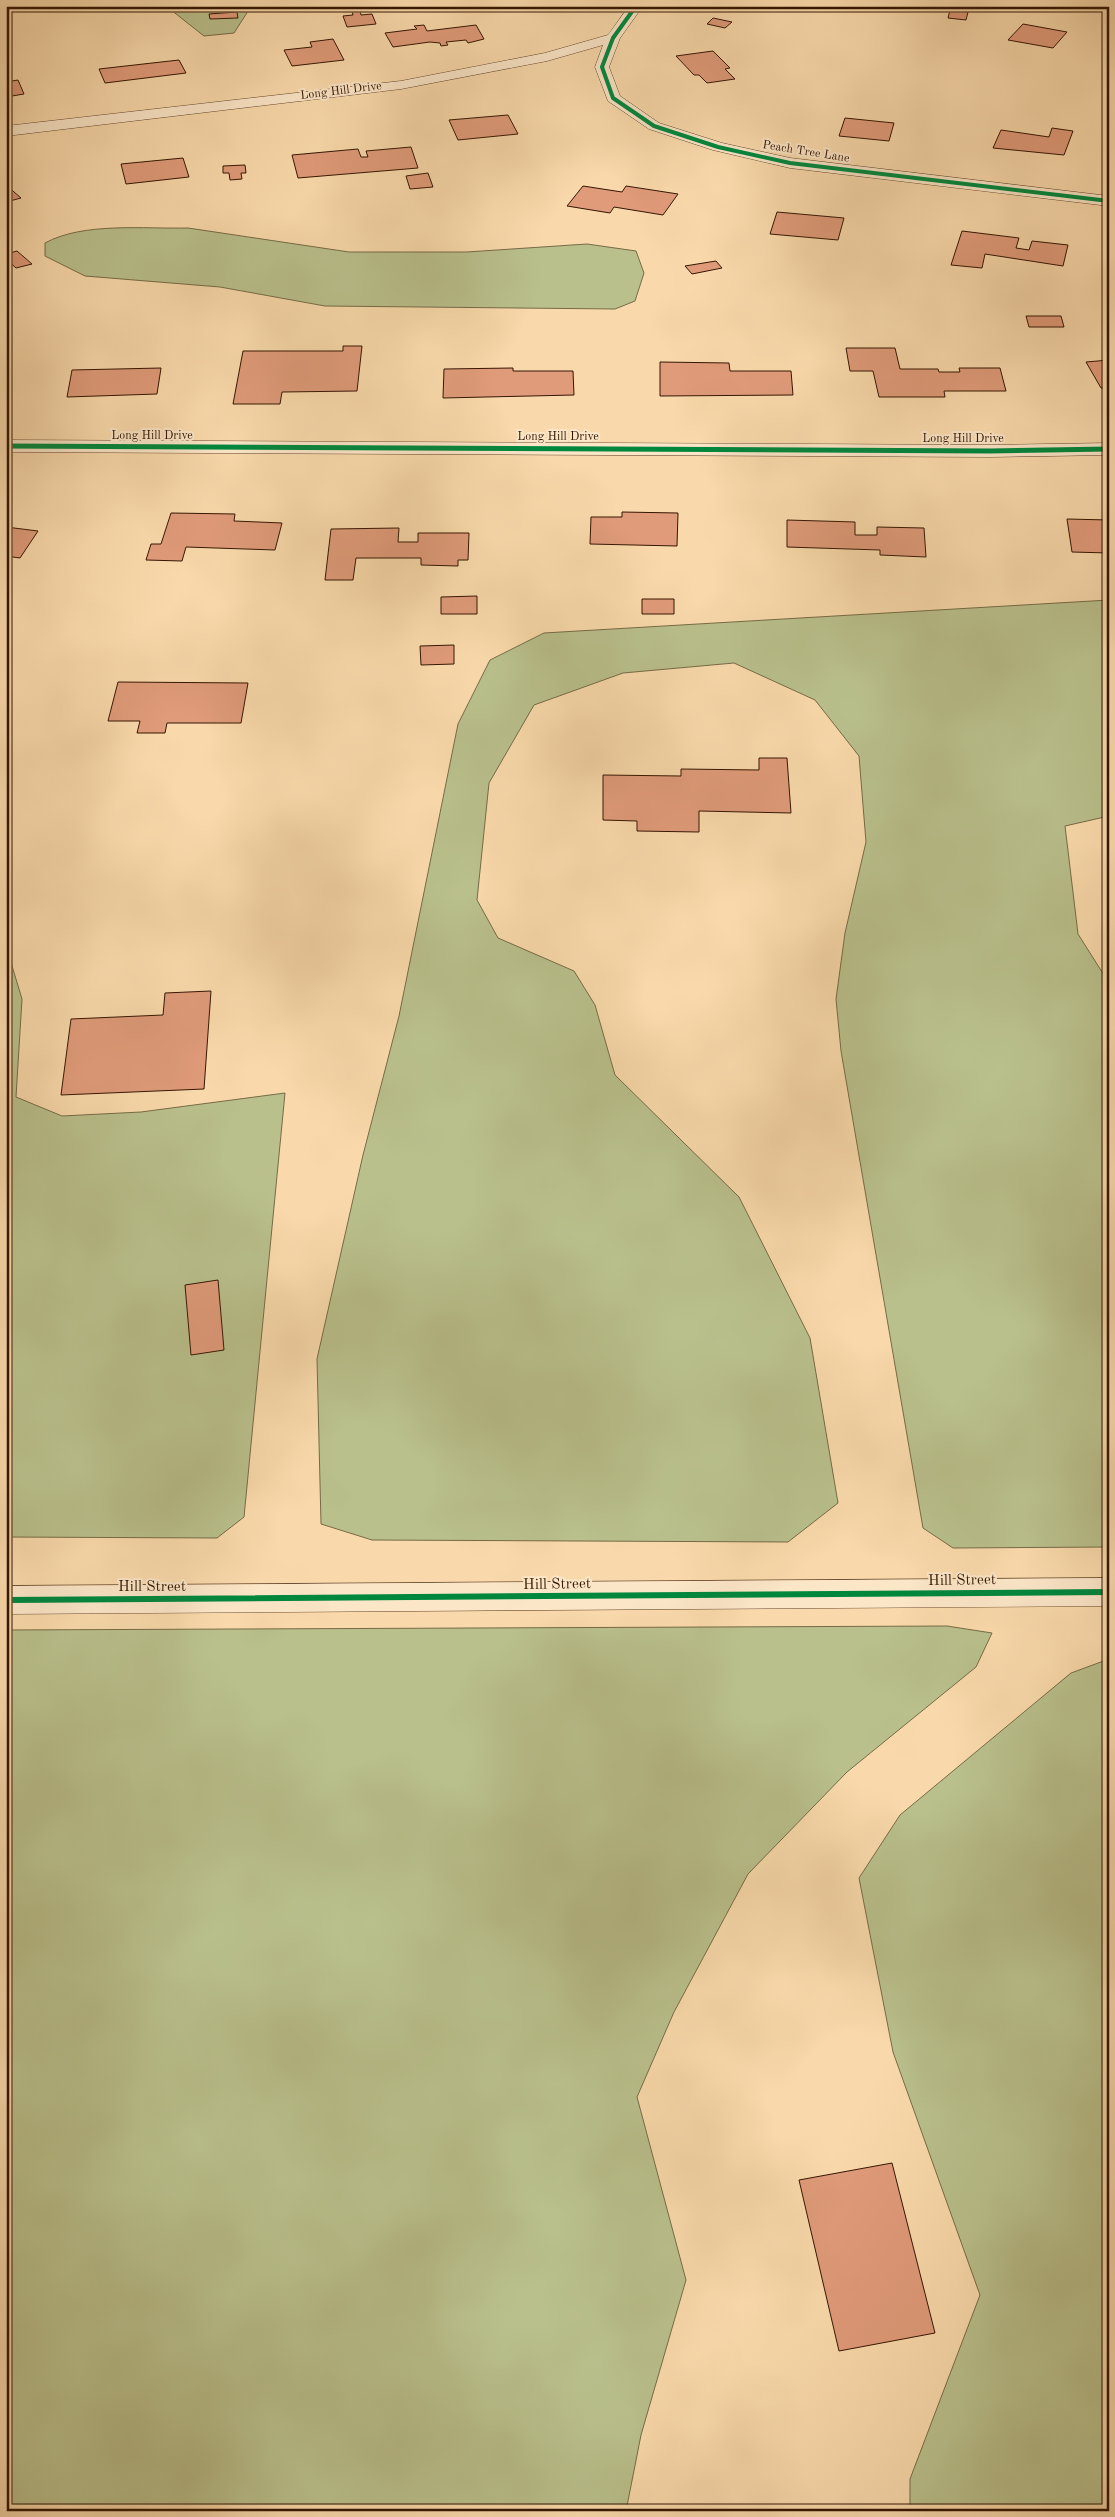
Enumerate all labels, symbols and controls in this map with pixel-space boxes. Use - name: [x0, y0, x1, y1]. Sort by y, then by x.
- street label: Long Hill Drive: [300, 80, 383, 102]
- street label: Peach Tree Lane: [762, 139, 851, 165]
- street label: Long Hill Drive: [111, 430, 193, 442]
- street label: Long Hill Drive: [517, 431, 599, 443]
- street label: Long Hill Drive: [922, 433, 1004, 445]
- street label: Hill Street: [928, 1573, 996, 1589]
- street label: Hill Street: [523, 1577, 591, 1593]
- street label: Hill Street: [118, 1580, 186, 1595]

